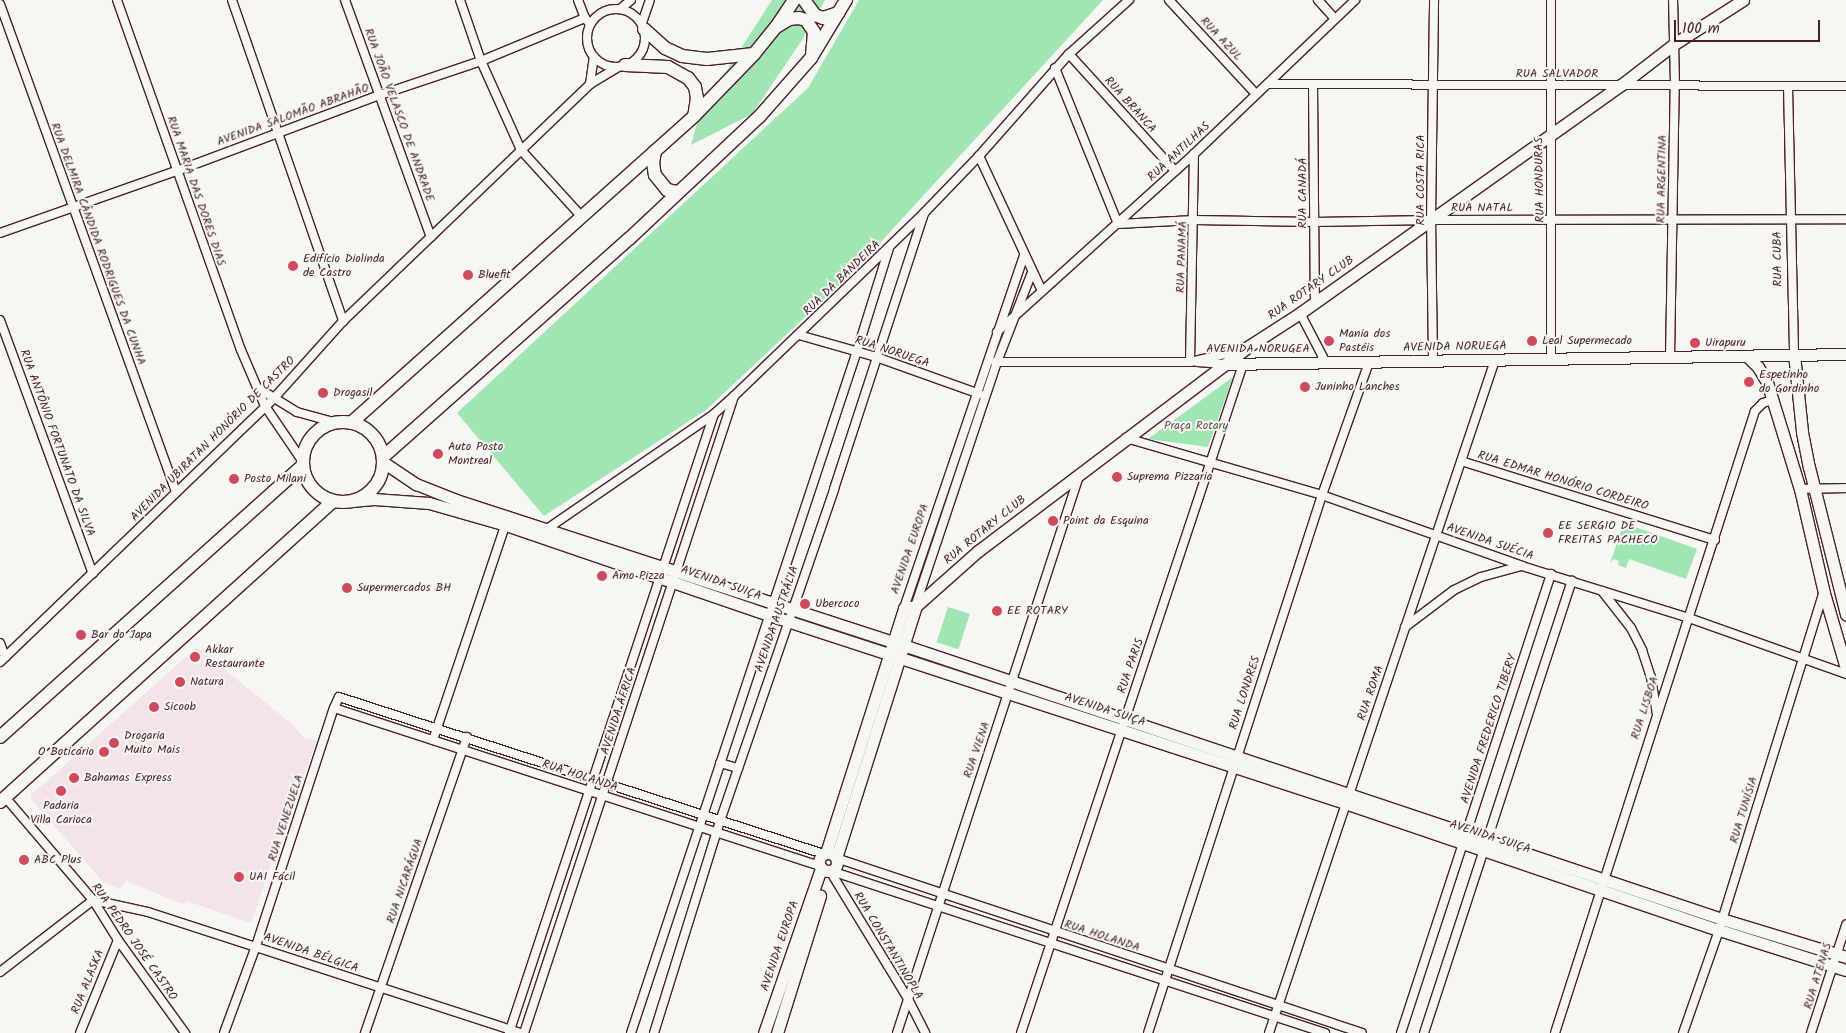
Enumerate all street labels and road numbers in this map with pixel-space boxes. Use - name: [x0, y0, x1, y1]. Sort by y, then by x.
- street label: RUA AZUL: [1197, 14, 1245, 64]
- street label: RUA JOÃO VELASCO DE ANDRADE: [361, 26, 437, 204]
- street label: RUA SALVADOR: [1516, 67, 1598, 81]
- street label: RUA BRANCA: [1101, 74, 1159, 136]
- street label: AVENIDA SALOMÃO ABRAHÃO: [215, 81, 371, 149]
- street label: RUA MARIA DAS DORES DIAS: [164, 114, 228, 268]
- street label: RUA ANTILHAS: [1145, 119, 1213, 185]
- street label: RUA DELMIRA CÂNDIDA RODRIGUES DA CUNHA: [47, 121, 149, 367]
- street label: RUA COSTA RICA: [1414, 135, 1428, 225]
- street label: RUA ARGENTINA: [1654, 135, 1670, 223]
- street label: RUA HONDURAS: [1532, 137, 1548, 223]
- street label: RUA CANADÁ: [1296, 157, 1310, 229]
- street label: RUA NATAL: [1451, 201, 1513, 215]
- street label: RUA PANAMÁ: [1174, 221, 1190, 293]
- street label: RUA CUBA: [1770, 231, 1786, 287]
- street label: RUA DA BANDEIRA: [800, 237, 884, 319]
- street label: RUA ROTARY CLUB: [1265, 253, 1357, 323]
- street label: RUA NORUEGA: [853, 333, 931, 371]
- street label: AVENIDA NORUEGA: [1403, 339, 1507, 355]
- street label: AVENIDA NORUGEA: [1206, 342, 1310, 356]
- street label: RUA ANTÔNIO FORTUNATO DA SILVA: [16, 348, 98, 538]
- street label: AVENIDA UBIRATAN HONÓRIO DE CASTRO: [128, 354, 298, 524]
- street label: RUA EDMAR HONÓRIO CORDEIRO: [1476, 448, 1650, 514]
- street label: RUA ROTARY CLUB: [941, 492, 1029, 568]
- street label: AVENIDA EUROPA: [888, 502, 932, 596]
- street label: AVENIDA SUÉCIA: [1445, 520, 1535, 564]
- street label: AVENIDA SUIÇA: [679, 562, 763, 604]
- street label: AVENIDA AUSTRÁLIA: [752, 564, 802, 674]
- street label: RUA PARIS: [1115, 637, 1147, 695]
- street label: AVENIDA FREDERICO TIBERY: [1458, 652, 1520, 806]
- street label: RUA LONDRES: [1226, 654, 1264, 732]
- street label: RUA ROMA: [1355, 664, 1387, 722]
- street label: AVENIDA ÁFRICA: [598, 665, 640, 757]
- street label: RUA LISBOA: [1628, 675, 1662, 741]
- street label: AVENIDA SUIÇA: [1063, 690, 1147, 730]
- street label: RUA VIENA: [961, 720, 993, 780]
- street label: RUA HOLANDA: [540, 757, 620, 795]
- street label: RUA VENEZUELA: [265, 773, 307, 863]
- street label: RUA TUNÍSIA: [1727, 775, 1761, 845]
- street label: AVENIDA SUIÇA: [1448, 817, 1532, 857]
- street label: RUA NICARÁGUA: [384, 837, 426, 925]
- street label: RUA PEDRO JOSÉ CASTRO: [88, 881, 180, 1003]
- street label: RUA CONSTANTINOPLA: [850, 890, 926, 1002]
- street label: AVENIDA EUROPA: [758, 899, 802, 993]
- street label: RUA HOLANDA: [1062, 917, 1142, 955]
- street label: AVENIDA BÉLGICA: [262, 930, 360, 976]
- street label: RUA ATENAS: [1801, 941, 1835, 1011]
- street label: RUA ALASKA: [69, 948, 107, 1016]

